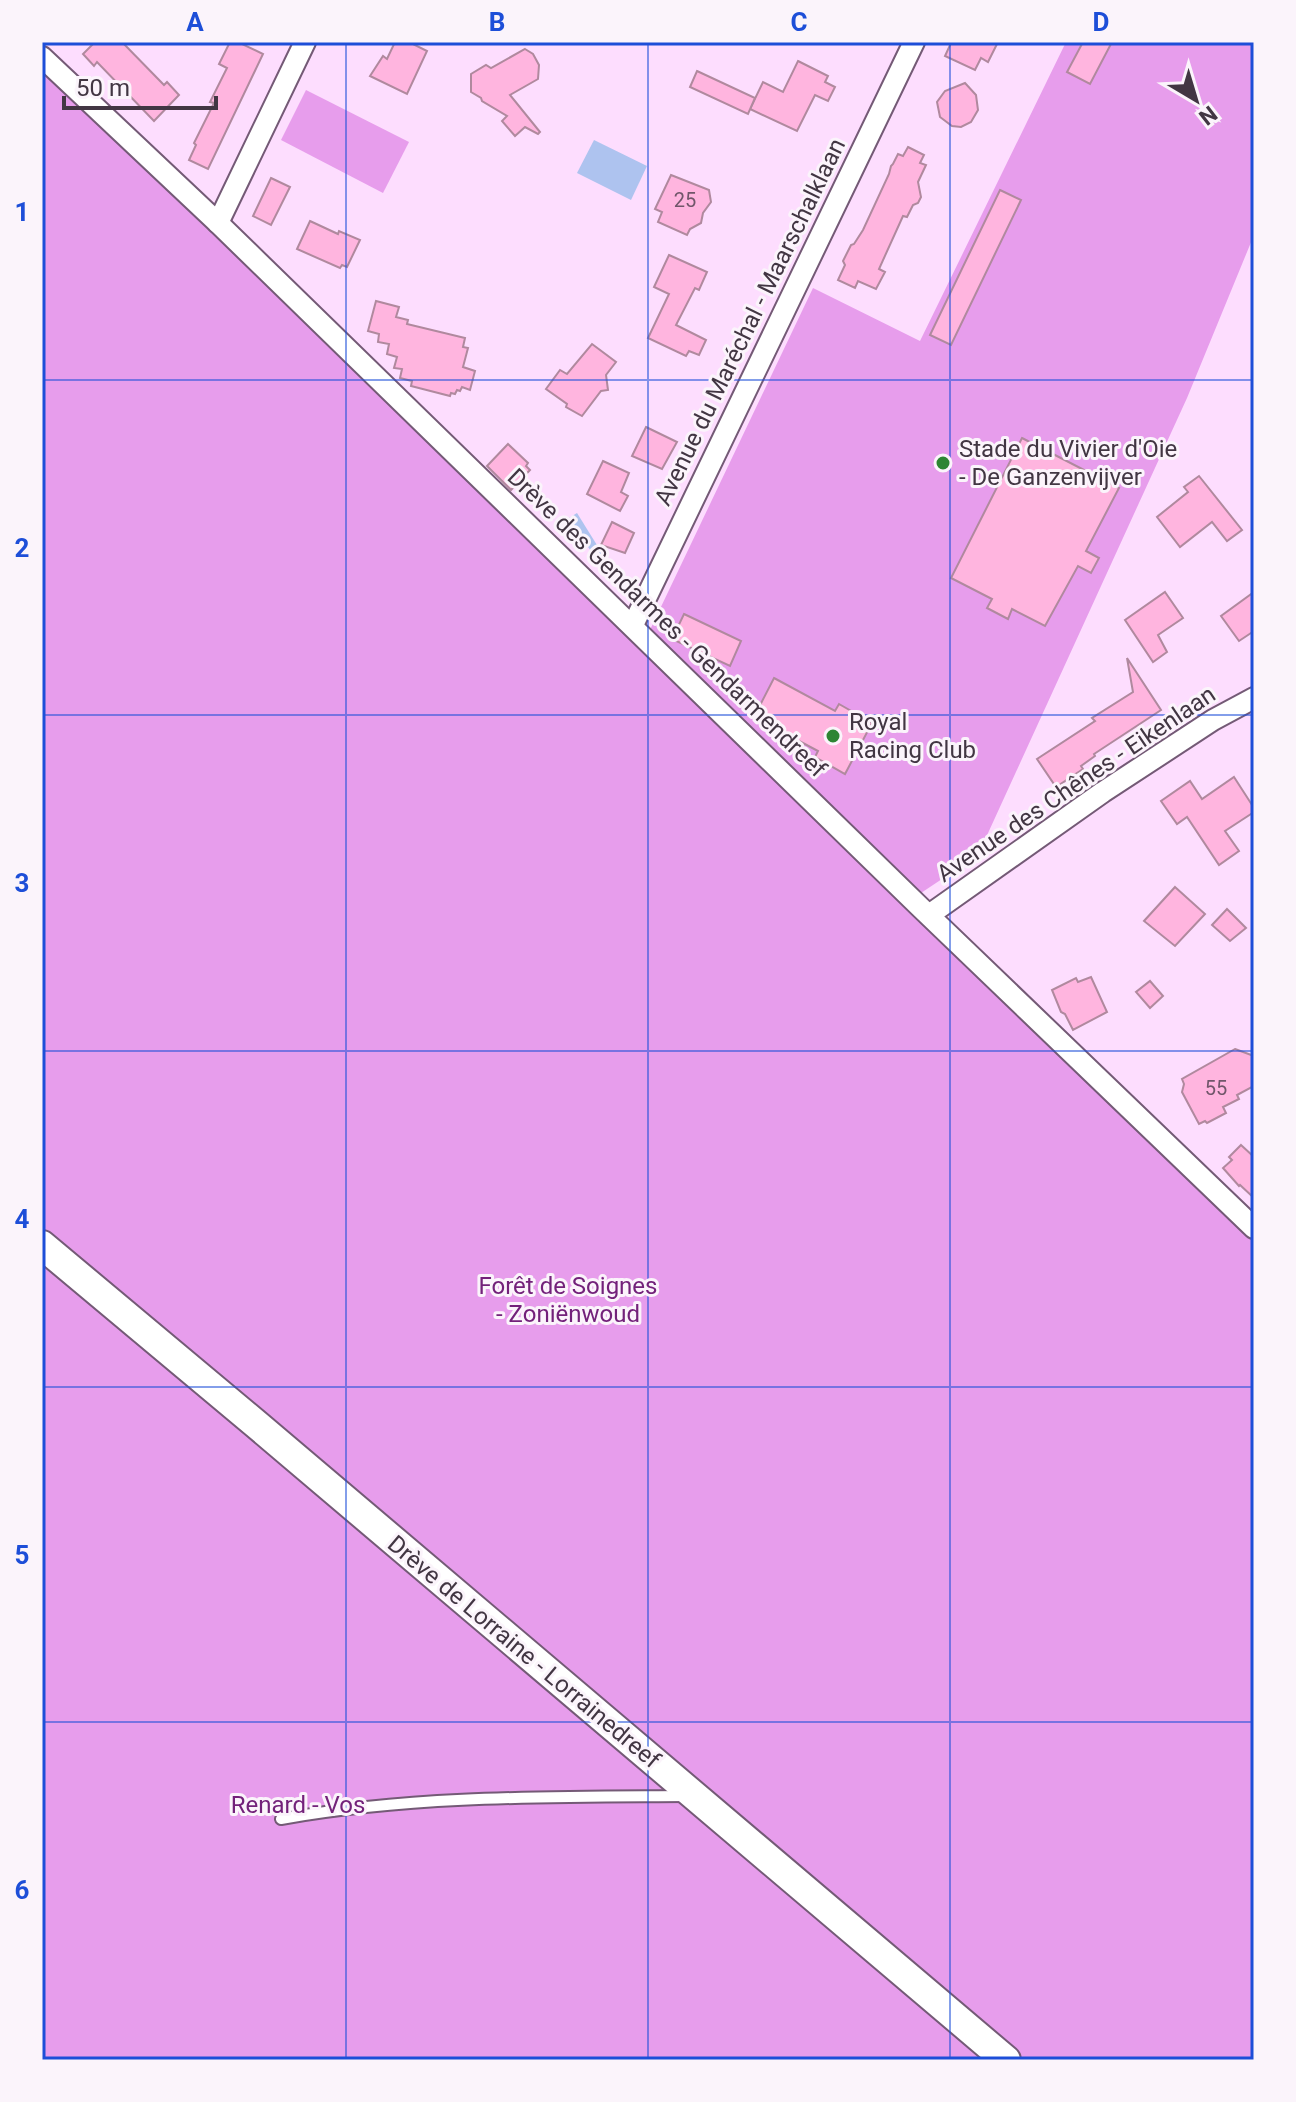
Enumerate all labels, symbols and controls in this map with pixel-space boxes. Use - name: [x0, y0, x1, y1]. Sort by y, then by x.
- text: A: [186, 7, 204, 37]
- text: B: [489, 7, 505, 37]
- text: C: [790, 7, 808, 37]
- text: D: [1093, 7, 1109, 37]
- scale bar: [64, 60, 216, 110]
- north arrow: [1156, 60, 1236, 140]
- text: 50 m: [76, 74, 130, 102]
- text: N: [1194, 101, 1222, 130]
- street label: Avenue du Maréchal - Maarschalklaan: [649, 134, 851, 510]
- house number: 25: [674, 188, 696, 212]
- text: 1: [15, 197, 29, 227]
- place label: Stade du Vivier d'Oie - De Ganzenvijver: [959, 435, 1177, 491]
- marker: Stade du Vivier d'Oie - De Ganzenvijver: [934, 454, 952, 472]
- street label: Drève des Gendarmes - Gendarmendreef: [502, 463, 833, 784]
- text: 2: [15, 533, 29, 563]
- street label: Avenue des Chênes - Eikenlaan: [931, 680, 1221, 888]
- place label: Royal Racing Club: [849, 708, 976, 764]
- marker: Royal Racing Club: [824, 727, 842, 745]
- text: 3: [15, 868, 29, 898]
- house number: 55: [1205, 1076, 1227, 1100]
- text: 4: [15, 1204, 30, 1234]
- park label: Forêt de Soignes - Zoniënwoud: [479, 1272, 657, 1328]
- street label: Drève de Lorraine - Lorrainedreef: [382, 1530, 666, 1775]
- text: 5: [15, 1540, 29, 1570]
- park label: Renard - Vos: [231, 1791, 365, 1819]
- text: 6: [15, 1875, 30, 1905]

